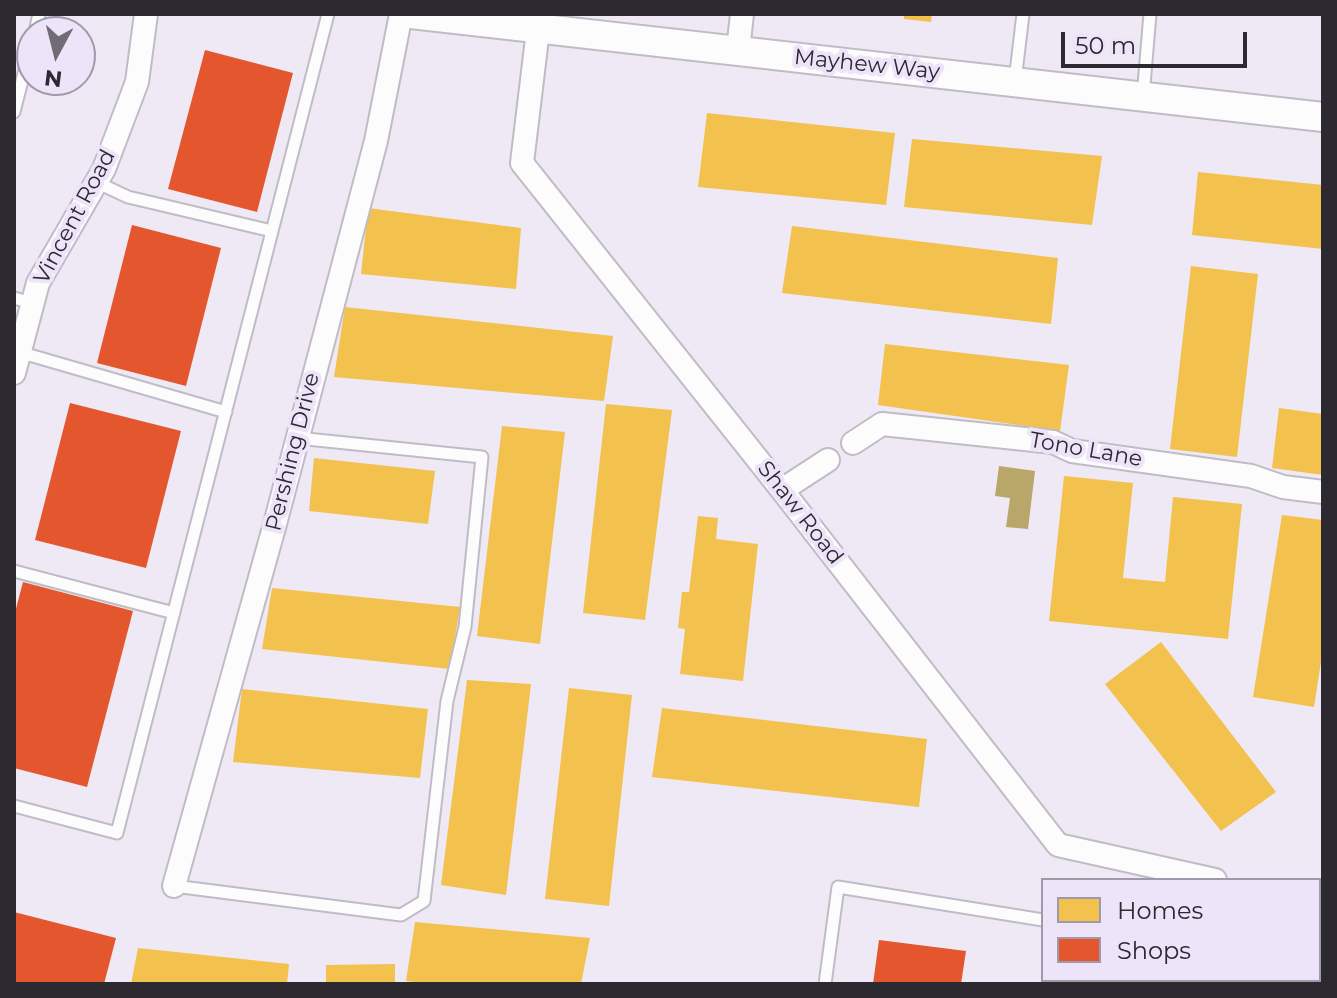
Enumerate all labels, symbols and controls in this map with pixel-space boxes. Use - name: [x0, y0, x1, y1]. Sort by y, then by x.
- north arrow: [16, 16, 96, 96]
- scale bar: [1065, 16, 1251, 66]
- text: 50 m: [1075, 31, 1136, 60]
- street label: Mayhew Way: [793, 44, 941, 86]
- text: N: [43, 64, 64, 93]
- street label: Vincent Road: [29, 145, 121, 289]
- street label: Pershing Drive: [261, 370, 325, 534]
- street label: Tono Lane: [1028, 427, 1144, 473]
- street label: Shaw Road: [751, 456, 849, 570]
- legend: [1041, 878, 1321, 982]
- text: Homes: [1117, 896, 1203, 925]
- text: Shops: [1117, 936, 1191, 965]

